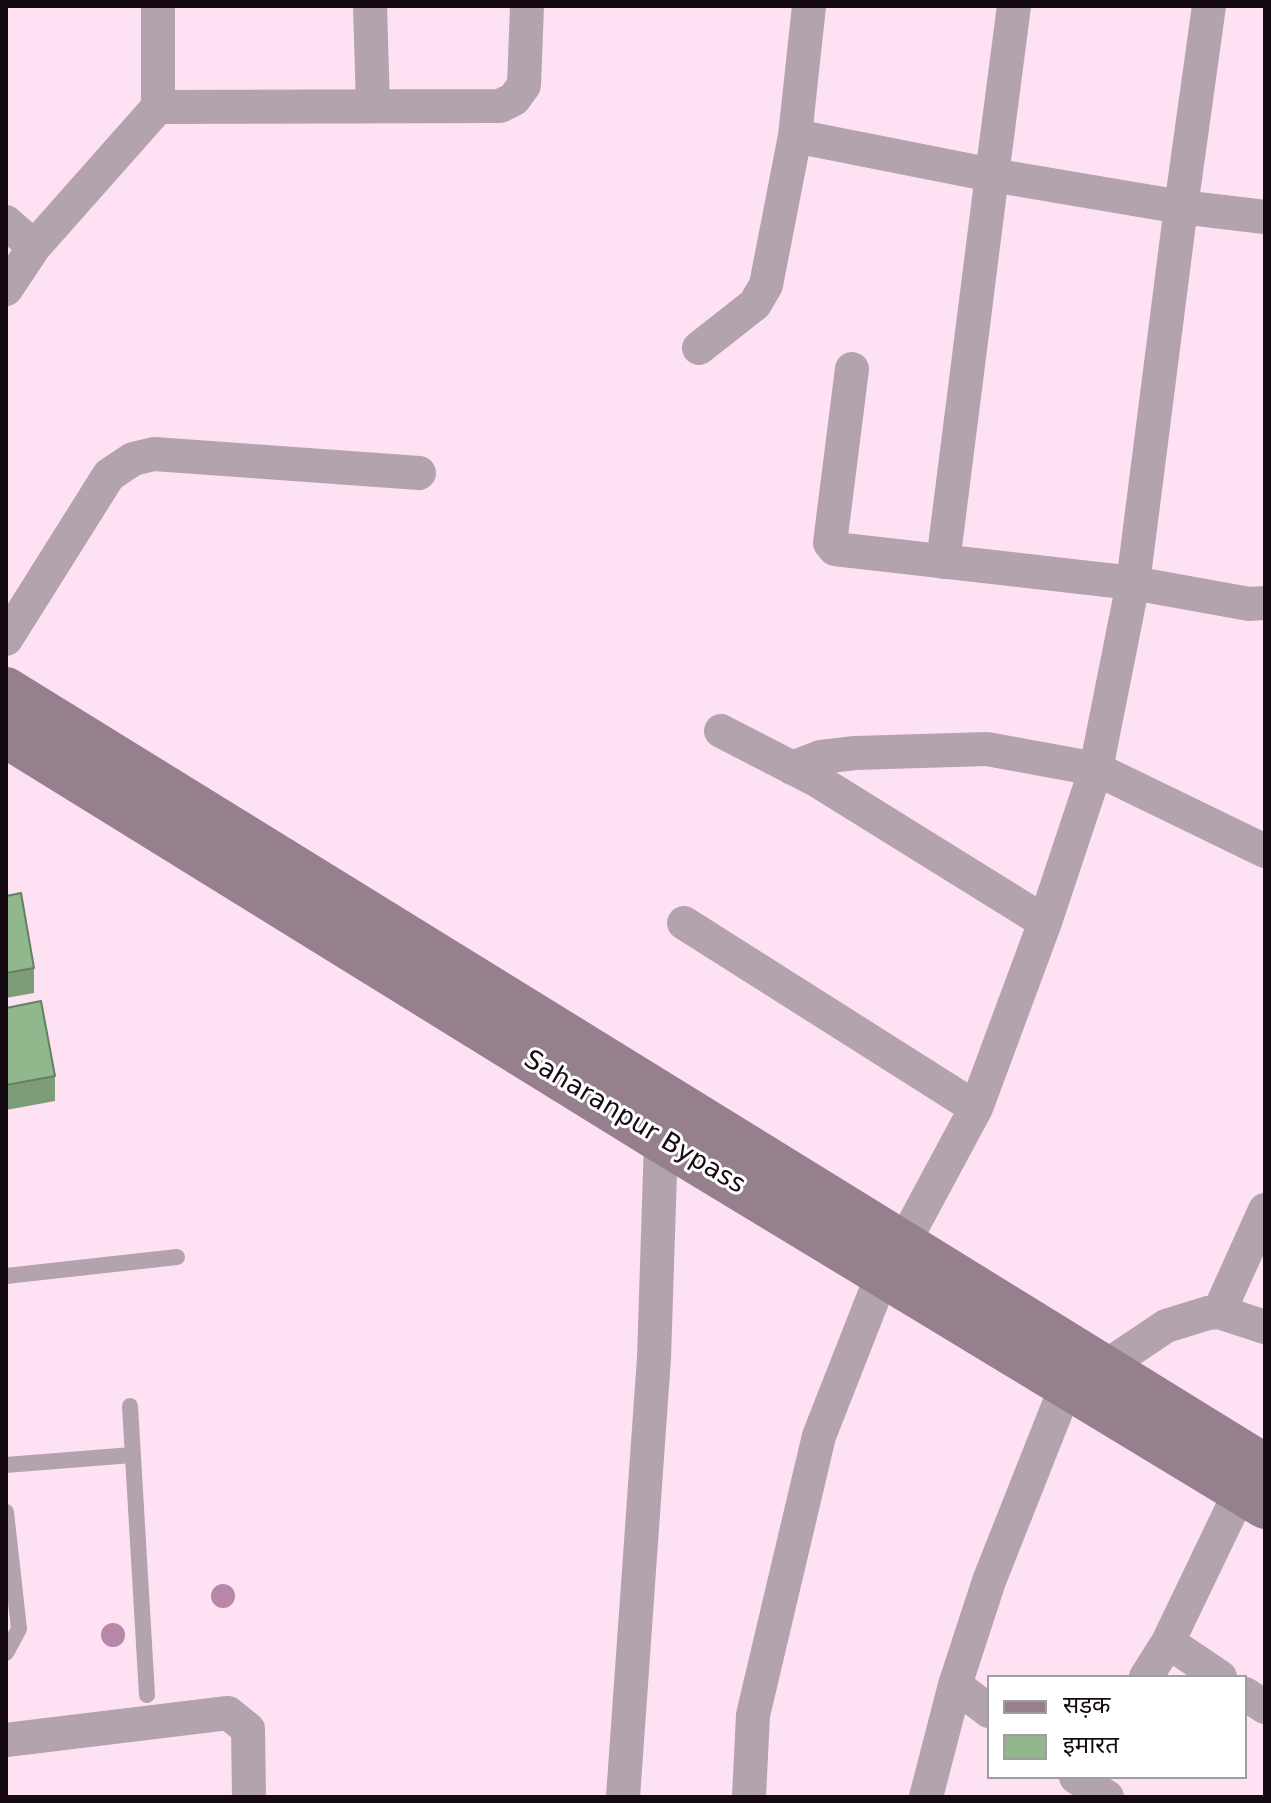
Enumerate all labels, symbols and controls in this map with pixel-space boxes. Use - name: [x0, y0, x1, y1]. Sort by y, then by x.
- street label: Saharanpur Bypass: [518, 1045, 750, 1201]
- legend: [987, 1675, 1247, 1779]
- text: सड़क: [1063, 1691, 1111, 1719]
- text: इमारत: [1063, 1731, 1119, 1759]

